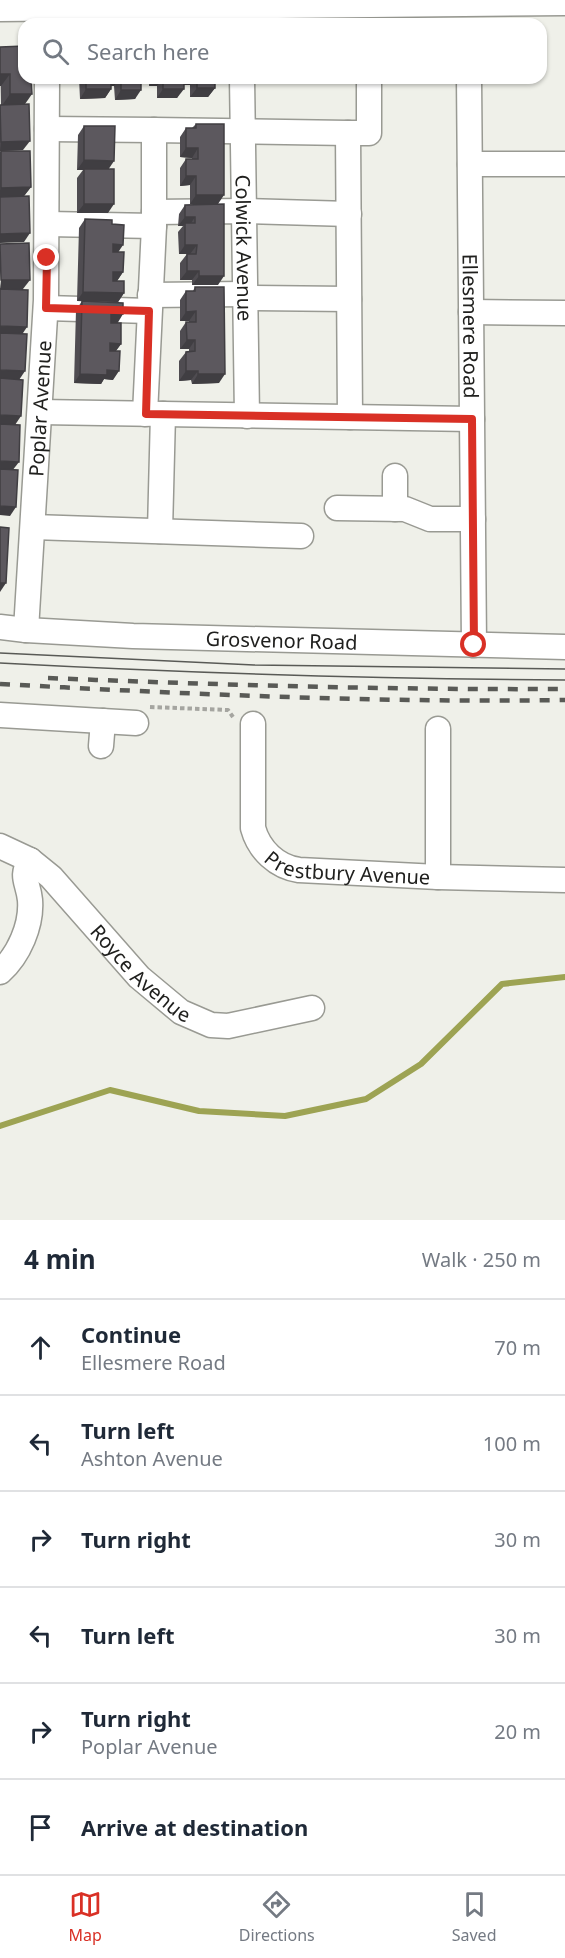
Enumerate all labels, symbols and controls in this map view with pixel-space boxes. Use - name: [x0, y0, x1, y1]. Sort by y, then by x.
- search box: [18, 18, 547, 84]
- icon: search: [39, 35, 72, 68]
- text: Search here: [87, 36, 209, 66]
- street label: Colwick Avenue: [230, 174, 259, 321]
- route end: [33, 244, 59, 270]
- street label: Ellesmere Road: [457, 253, 485, 399]
- street label: Poplar Avenue: [22, 339, 57, 477]
- street label: Grosvenor Road: [205, 624, 358, 655]
- route start: [460, 631, 486, 657]
- street label: Prestbury Avenue: [259, 844, 431, 890]
- street label: Royce Avenue: [85, 918, 195, 1028]
- text: 4 min: [24, 1241, 96, 1277]
- text: Walk · 250 m: [422, 1246, 541, 1273]
- text: Continue: [81, 1319, 181, 1349]
- icon: ahead: [24, 1331, 57, 1364]
- text: 70 m: [494, 1334, 541, 1361]
- text: Ellesmere Road: [81, 1349, 226, 1376]
- text: Turn left: [81, 1415, 175, 1445]
- icon: left: [24, 1427, 57, 1460]
- text: 100 m: [483, 1430, 541, 1457]
- text: Ashton Avenue: [81, 1445, 223, 1472]
- icon: right: [24, 1523, 57, 1556]
- text: Turn right: [81, 1524, 191, 1554]
- text: 30 m: [494, 1526, 541, 1553]
- icon: left: [24, 1619, 57, 1652]
- text: Turn left: [81, 1620, 175, 1650]
- text: 30 m: [494, 1622, 541, 1649]
- text: Turn right: [81, 1703, 191, 1733]
- icon: right: [24, 1715, 57, 1748]
- text: 20 m: [494, 1718, 541, 1745]
- text: Poplar Avenue: [81, 1733, 218, 1760]
- icon: arrive: [24, 1811, 57, 1844]
- text: Arrive at destination: [81, 1812, 308, 1842]
- tab: Map: [68, 1888, 102, 1946]
- tab: Directions: [239, 1888, 315, 1946]
- tab: Saved: [452, 1888, 496, 1946]

